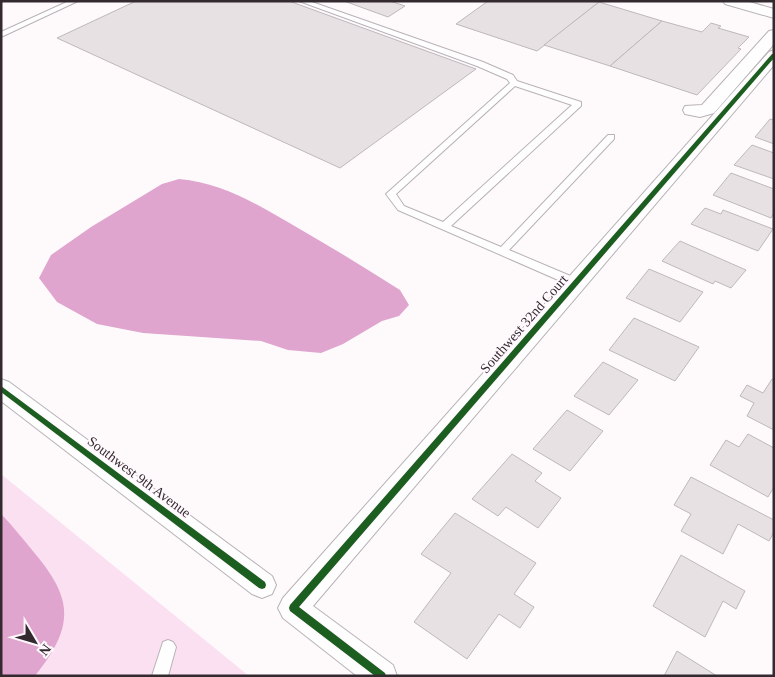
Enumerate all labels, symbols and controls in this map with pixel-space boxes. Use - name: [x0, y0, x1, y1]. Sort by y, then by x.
- street label: Southwest 32nd Court: [477, 272, 571, 376]
- street label: Southwest 9th Avenue: [85, 433, 193, 521]
- north arrow: [10, 617, 60, 667]
- text: N: [36, 641, 54, 658]

